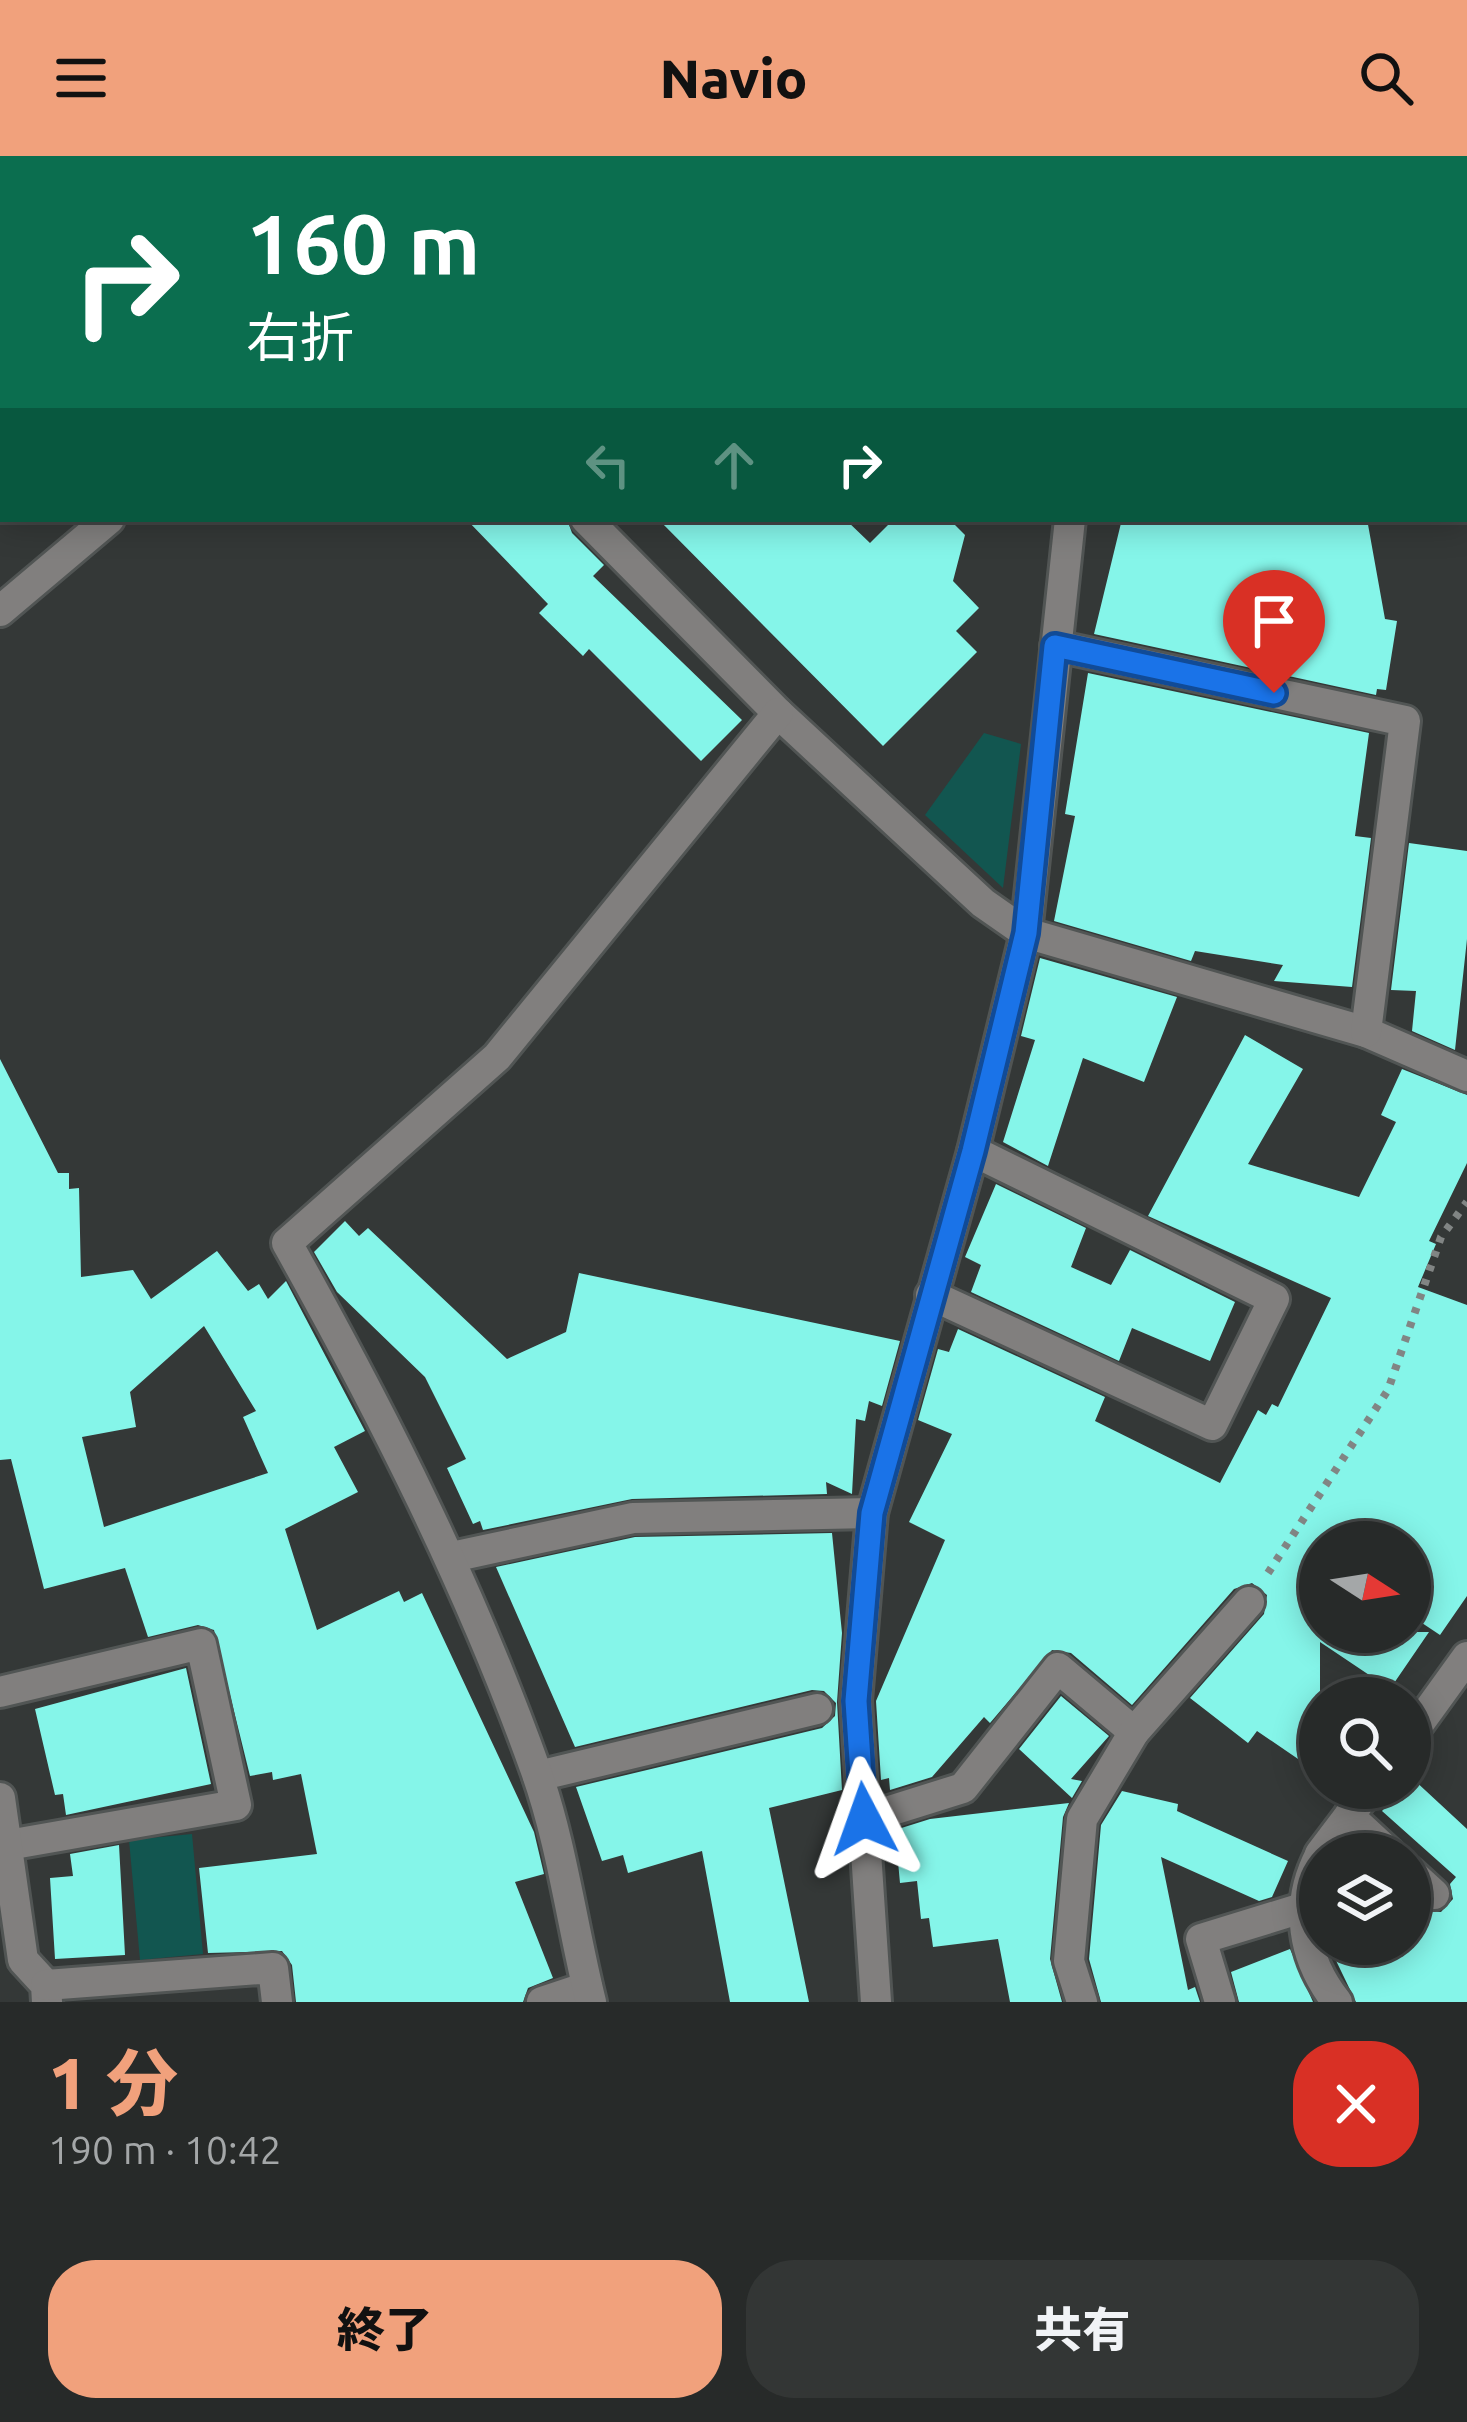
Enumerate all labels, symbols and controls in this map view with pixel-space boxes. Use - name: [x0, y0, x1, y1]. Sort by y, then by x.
- icon: menu: [48, 45, 114, 111]
- icon: search: [1353, 45, 1419, 111]
- text: Navio: [659, 48, 808, 108]
- text: 160 m: [246, 196, 480, 290]
- icon: right: [48, 204, 204, 360]
- text: 右折: [246, 307, 354, 367]
- icon: left: [575, 432, 641, 498]
- icon: ahead: [701, 432, 767, 498]
- icon: right: [827, 432, 893, 498]
- pin: [1223, 570, 1325, 693]
- icon: arrive: [1241, 588, 1307, 654]
- north arrow: [1299, 1521, 1431, 1653]
- map controls: [1299, 1521, 1431, 1965]
- button: search: [1299, 1677, 1431, 1809]
- position arrow: [801, 1756, 927, 1882]
- button: layers: [1299, 1833, 1431, 1965]
- button: close: [1293, 2041, 1419, 2167]
- text: 1 分: [48, 2042, 178, 2123]
- text: 190 m · 10:42: [48, 2128, 282, 2171]
- button: 終了: [48, 2260, 722, 2398]
- button: 共有: [746, 2260, 1419, 2398]

